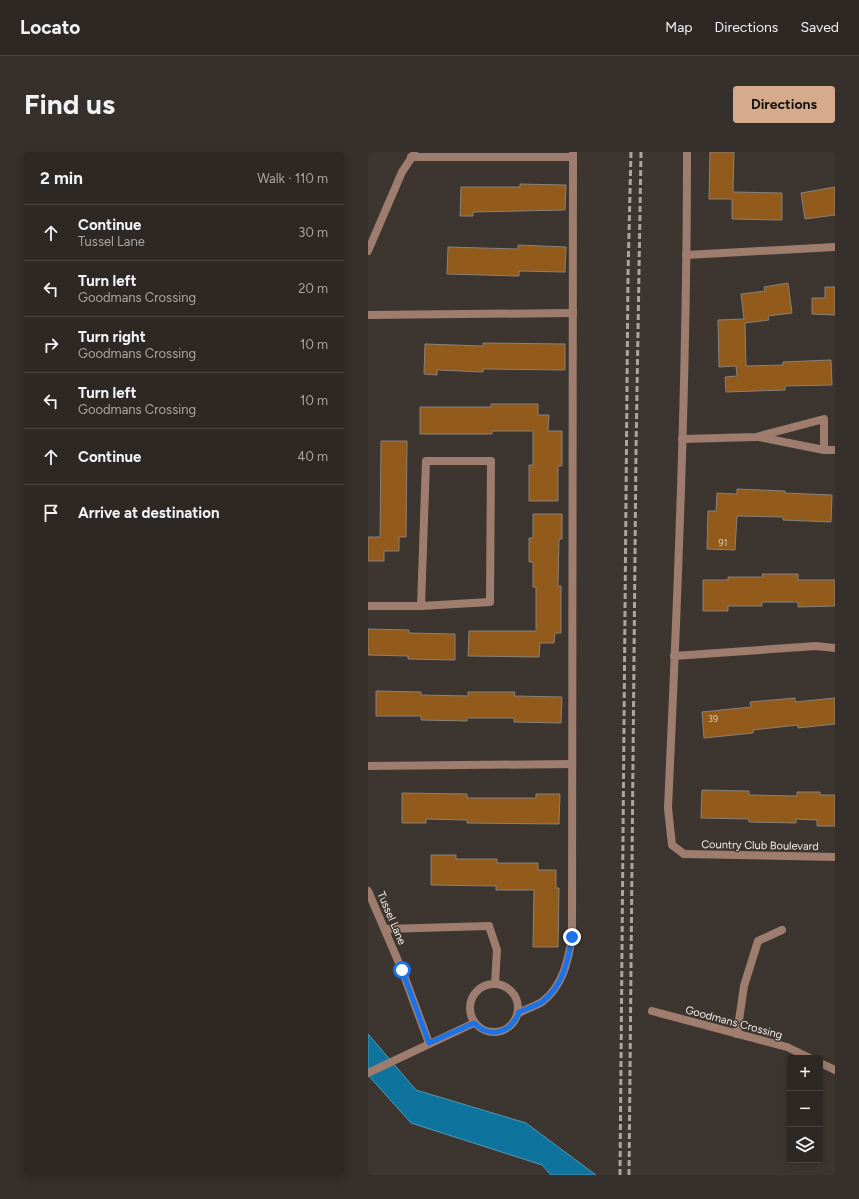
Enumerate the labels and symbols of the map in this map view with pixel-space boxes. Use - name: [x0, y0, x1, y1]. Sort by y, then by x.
- house number: 91: [719, 537, 727, 548]
- house number: 39: [708, 713, 718, 724]
- street label: Country Club Boulevard: [701, 838, 819, 853]
- street label: Tussel Lane: [375, 890, 409, 947]
- route end: [563, 928, 581, 946]
- route start: [393, 961, 411, 979]
- street label: Goodmans Crossing: [684, 1003, 784, 1042]

